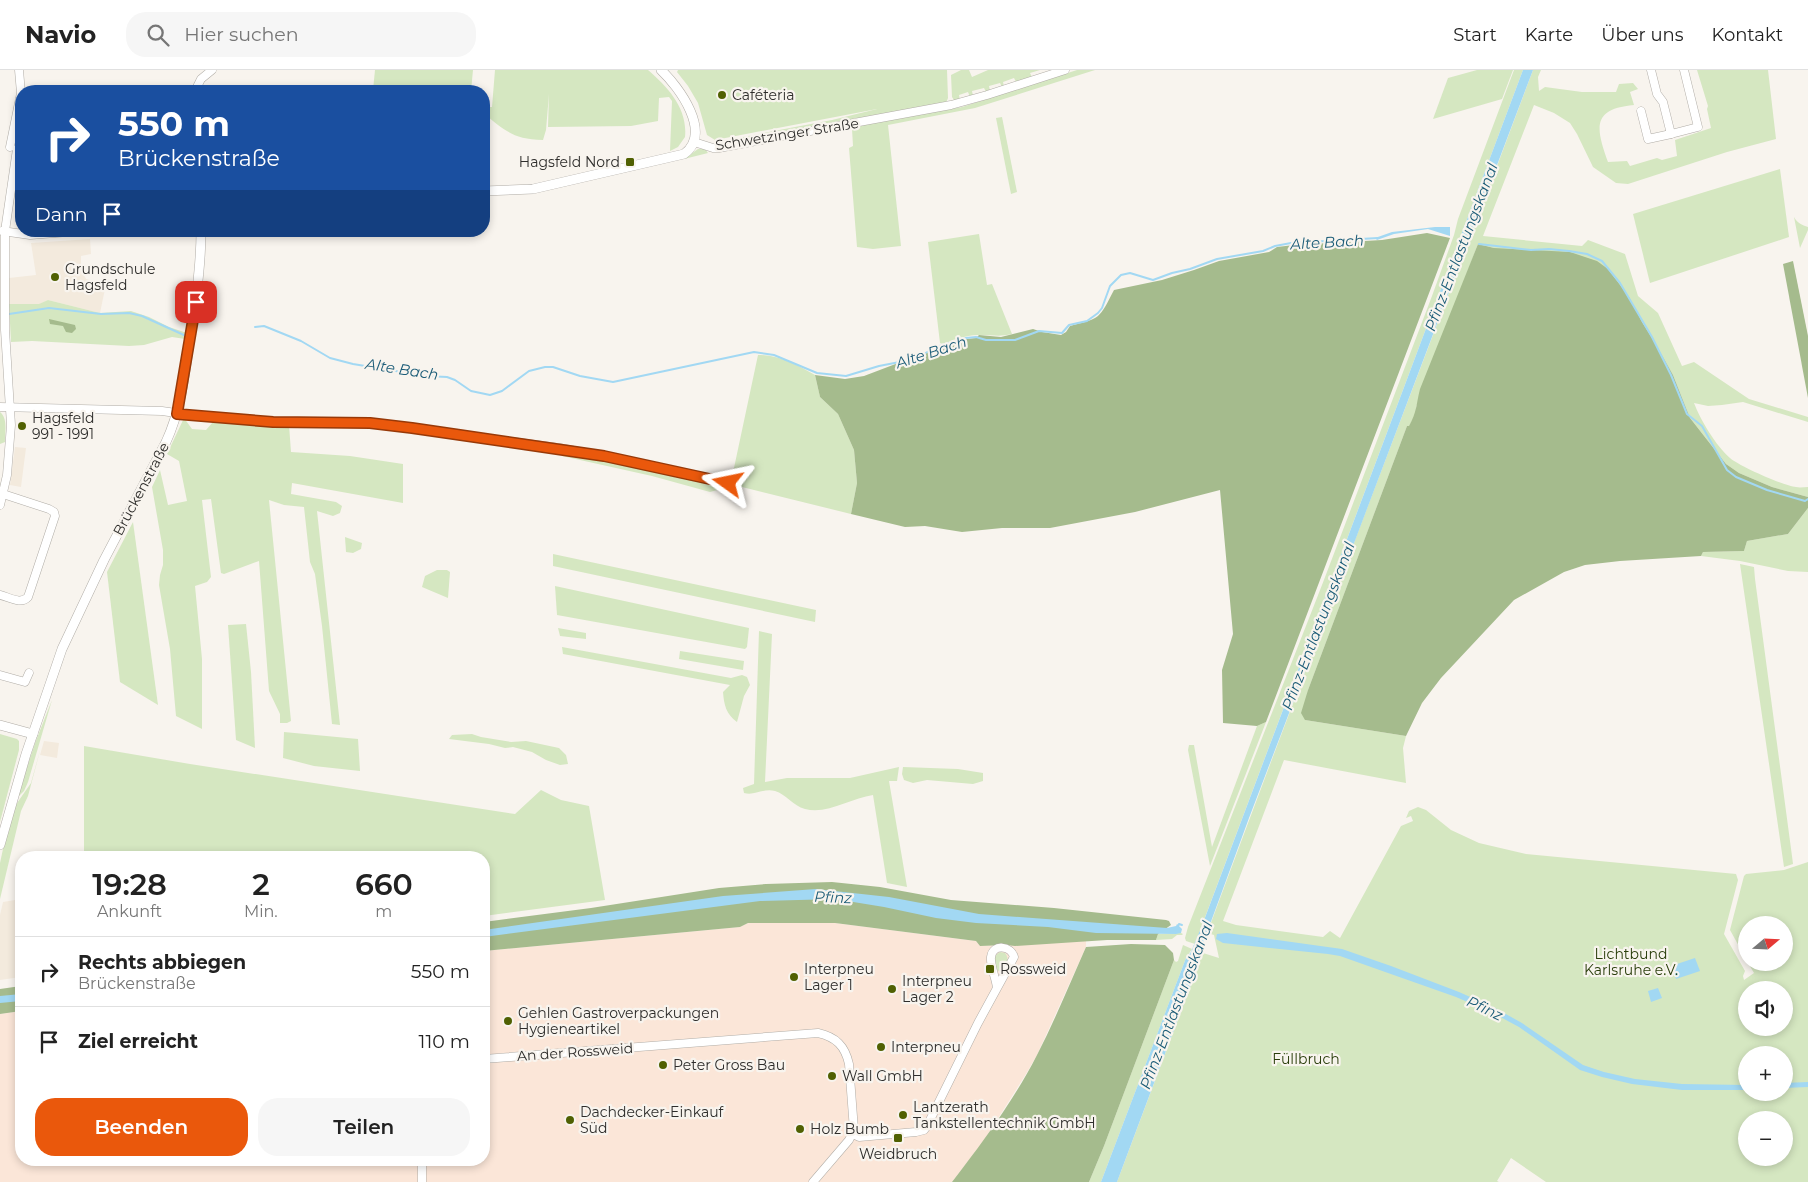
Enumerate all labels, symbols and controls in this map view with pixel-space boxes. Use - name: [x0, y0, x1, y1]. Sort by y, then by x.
- search box: [126, 12, 476, 57]
- text: Navio: [25, 20, 96, 49]
- icon: search: [144, 21, 172, 49]
- text: Hier suchen: [184, 23, 299, 46]
- text: Start: [1453, 24, 1497, 46]
- text: Karte: [1525, 24, 1573, 46]
- text: Über uns: [1601, 24, 1684, 46]
- text: Kontakt: [1712, 24, 1783, 46]
- place label: Caféteria: [732, 86, 795, 104]
- marker: Caféteria: [716, 89, 728, 101]
- text: 550 m: [118, 102, 230, 145]
- icon: right: [35, 105, 100, 170]
- street label: Schwetzinger Straße: [714, 114, 860, 154]
- text: Brückenstraße: [118, 145, 280, 172]
- place label: Hagsfeld Nord: [519, 153, 620, 171]
- marker: Hagsfeld Nord: [624, 156, 636, 168]
- water label: Pfinz-Entlastungskanal: [1420, 160, 1502, 334]
- icon: arrive: [98, 200, 126, 228]
- text: Dann: [35, 203, 88, 226]
- water label: Alte Bach: [1289, 231, 1364, 253]
- place label: Grundschule Hagsfeld: [65, 260, 156, 294]
- marker: Grundschule Hagsfeld: [49, 271, 61, 283]
- pin: [175, 281, 217, 323]
- icon: arrive: [182, 288, 210, 316]
- water label: Alte Bach: [892, 332, 969, 373]
- water label: Alte Bach: [363, 354, 440, 384]
- place label: Hagsfeld 991 - 1991: [32, 409, 94, 443]
- marker: Hagsfeld 991 - 1991: [16, 420, 28, 432]
- street label: Brückenstraße: [109, 439, 173, 539]
- position arrow: [701, 456, 753, 508]
- water label: Pfinz-Entlastungskanal: [1277, 539, 1359, 713]
- text: 19:28: [92, 866, 167, 903]
- text: 2: [252, 866, 270, 903]
- text: 660: [355, 866, 413, 903]
- water label: Pfinz: [814, 887, 853, 907]
- text: Ankunft: [97, 902, 162, 921]
- text: Min.: [244, 902, 278, 921]
- text: m: [375, 902, 392, 921]
- north arrow: [1738, 916, 1792, 971]
- map controls: [1738, 916, 1793, 1166]
- water label: Pfinz-Entlastungskanal: [1135, 918, 1217, 1092]
- park label: Lichtbund Karlsruhe e.V.: [1584, 945, 1678, 979]
- text: Rechts abbiegen: [78, 951, 246, 974]
- icon: right: [35, 958, 63, 986]
- text: 550 m: [411, 960, 470, 983]
- place label: Interpneu Lager 1: [804, 960, 874, 994]
- place label: Rossweid: [1000, 960, 1066, 978]
- marker: Rossweid: [984, 963, 996, 975]
- marker: Interpneu Lager 1: [788, 971, 800, 983]
- place label: Interpneu Lager 2: [902, 972, 972, 1006]
- text: Brückenstraße: [78, 974, 196, 993]
- button: sound: [1738, 981, 1793, 1036]
- marker: Interpneu Lager 2: [886, 983, 898, 995]
- water label: Pfinz: [1464, 991, 1506, 1025]
- place label: Gehlen Gastroverpackungen Hygieneartikel: [518, 1004, 719, 1038]
- marker: Gehlen Gastroverpackungen Hygieneartikel: [502, 1015, 514, 1027]
- icon: arrive: [35, 1028, 63, 1056]
- text: Ziel erreicht: [78, 1030, 198, 1053]
- text: 110 m: [419, 1030, 470, 1053]
- place label: Interpneu: [891, 1038, 961, 1056]
- street label: An der Rossweid: [516, 1039, 634, 1065]
- marker: Interpneu: [875, 1041, 887, 1053]
- button: +: [1738, 1046, 1793, 1101]
- park label: Füllbruch: [1272, 1050, 1340, 1068]
- place label: Peter Gross Bau: [673, 1056, 785, 1074]
- marker: Peter Gross Bau: [657, 1059, 669, 1071]
- place label: Wall GmbH: [842, 1067, 923, 1085]
- marker: Wall GmbH: [826, 1070, 838, 1082]
- button: Beenden: [35, 1098, 248, 1156]
- button: Teilen: [258, 1098, 470, 1156]
- place label: Lantzerath Tankstellentechnik GmbH: [913, 1098, 1096, 1132]
- place label: Dachdecker-Einkauf Süd: [580, 1103, 725, 1137]
- marker: Lantzerath Tankstellentechnik GmbH: [897, 1109, 909, 1121]
- button: −: [1738, 1111, 1793, 1166]
- marker: Dachdecker-Einkauf Süd: [564, 1114, 576, 1126]
- place label: Holz Bumb: [810, 1120, 889, 1138]
- marker: Holz Bumb: [794, 1123, 806, 1135]
- marker: Weidbruch: [892, 1132, 904, 1144]
- place label: Weidbruch: [859, 1145, 937, 1163]

